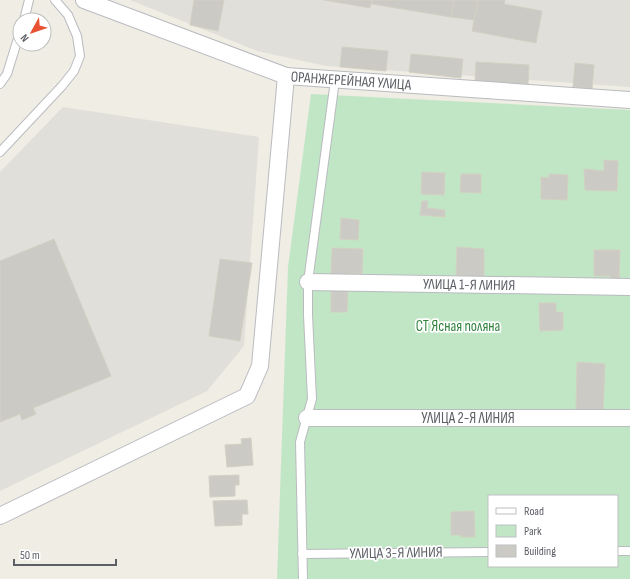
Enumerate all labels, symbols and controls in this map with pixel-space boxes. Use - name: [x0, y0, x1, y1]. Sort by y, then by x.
- north arrow: [12, 12, 52, 52]
- text: N: [18, 32, 32, 45]
- street label: ОРАНЖЕРЕЙНАЯ УЛИЦА: [290, 67, 412, 94]
- street label: УЛИЦА 1-Я ЛИНИЯ: [423, 274, 515, 295]
- park label: СТ Ясная поляна: [416, 317, 501, 336]
- street label: УЛИЦА 2-Я ЛИНИЯ: [421, 409, 515, 428]
- legend: [488, 495, 618, 567]
- text: Road: [524, 504, 544, 519]
- text: Park: [524, 524, 542, 539]
- scale bar: [14, 541, 116, 567]
- street label: УЛИЦА 3-Я ЛИНИЯ: [349, 543, 443, 563]
- text: Building: [524, 544, 556, 559]
- text: 50 m: [20, 548, 40, 563]

